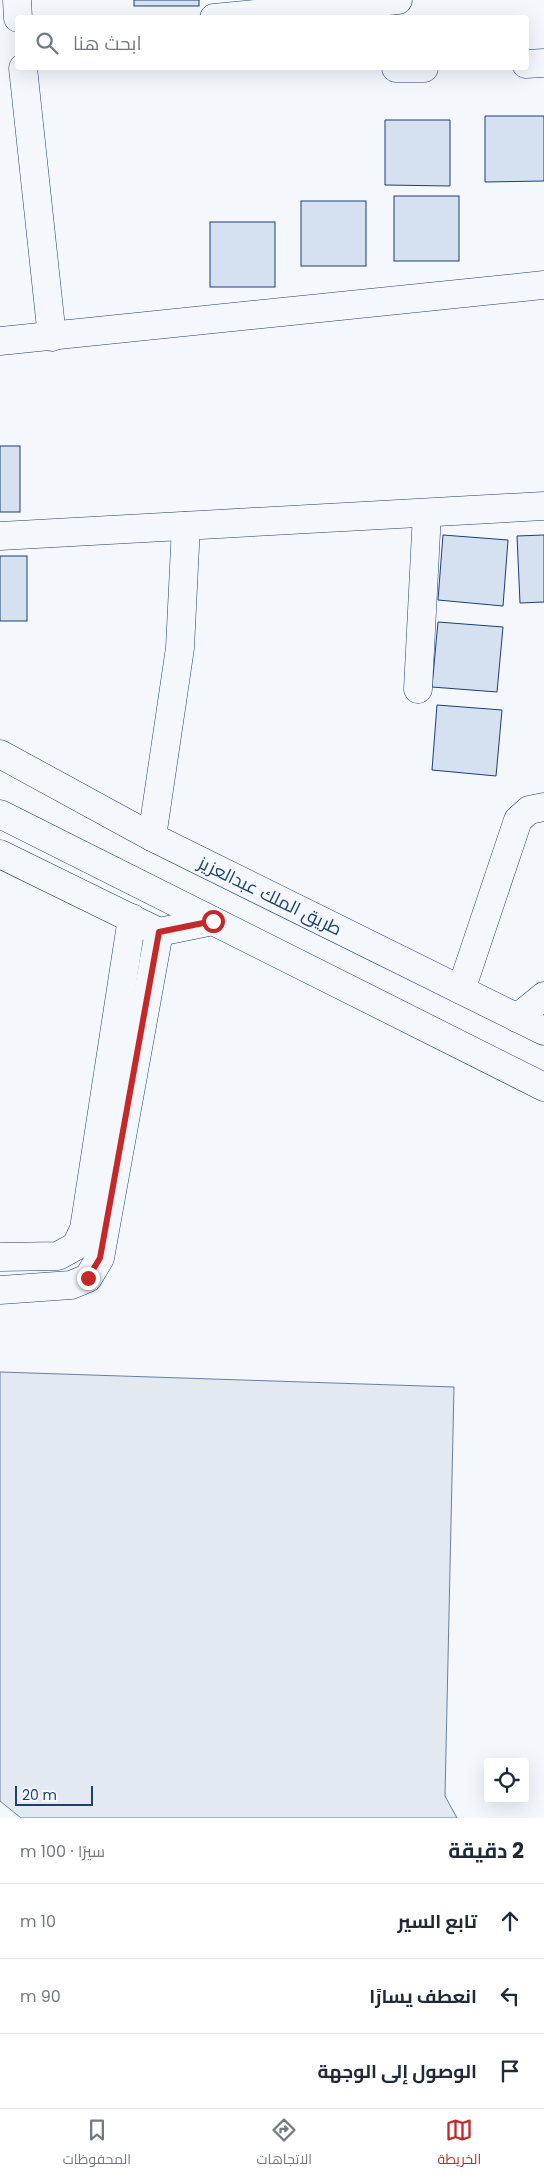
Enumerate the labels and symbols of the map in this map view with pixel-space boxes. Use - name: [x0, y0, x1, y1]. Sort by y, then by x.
- street label: طريق الملك عبدالعزيز: [193, 850, 346, 941]
- route start: [202, 910, 225, 933]
- route end: [77, 1267, 100, 1290]
- scale bar: [15, 1783, 92, 1806]

